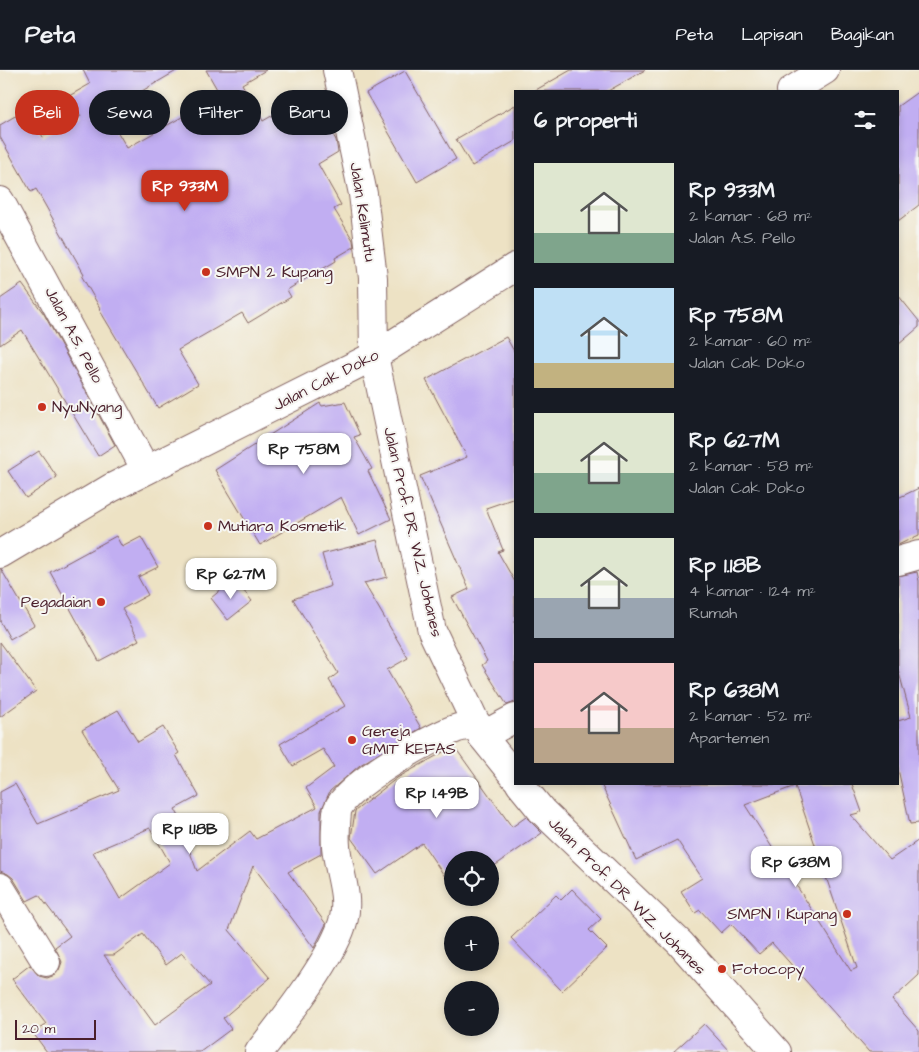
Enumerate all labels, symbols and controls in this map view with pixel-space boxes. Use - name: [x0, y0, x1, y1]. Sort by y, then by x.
- text: Peta: [25, 18, 75, 52]
- text: Peta: [676, 22, 713, 47]
- text: Lapisan: [741, 22, 803, 47]
- text: Bagikan: [831, 22, 894, 47]
- chip: Beli: [15, 90, 79, 135]
- chip: Sewa: [89, 90, 170, 135]
- chip: Filter: [180, 90, 261, 135]
- chip: Baru: [271, 90, 348, 135]
- text: 6 properti: [534, 106, 637, 135]
- icon: filters: [851, 106, 879, 134]
- street label: Jalan Kelimutu: [344, 161, 382, 263]
- pin: Rp 933M: [139, 170, 231, 212]
- text: Rp 933M: [152, 175, 218, 197]
- text: Rp 933M: [689, 176, 775, 205]
- icon: home: [574, 183, 634, 243]
- text: 2 kamar · 68 m²: [689, 205, 812, 227]
- text: Jalan A.S. Pello: [689, 227, 795, 249]
- place label: SMPN 2 Kupang: [216, 261, 333, 284]
- marker: SMPN 2 Kupang: [200, 266, 212, 278]
- street label: Jalan A.S. Pello: [39, 283, 109, 387]
- text: Rp 758M: [689, 301, 783, 330]
- icon: home: [574, 308, 634, 368]
- text: 2 kamar · 60 m²: [689, 330, 812, 352]
- street label: Jalan Cak Doko: [270, 344, 382, 416]
- text: Jalan Cak Doko: [689, 352, 805, 374]
- place label: NyuNyang: [52, 396, 122, 419]
- marker: NyuNyang: [36, 401, 48, 413]
- street label: Jalan Prof. DR. W.Z. Johanes: [378, 425, 448, 639]
- text: Rp 627M: [689, 426, 780, 455]
- pin: Rp 758M: [258, 432, 350, 475]
- icon: home: [574, 433, 634, 493]
- text: Rp 758M: [268, 438, 340, 460]
- text: 2 kamar · 58 m²: [689, 455, 814, 477]
- text: Jalan Cak Doko: [689, 477, 805, 499]
- place label: Mutiara Kosmetik: [218, 515, 346, 537]
- marker: Mutiara Kosmetik: [202, 520, 214, 532]
- text: Rp 1.18B: [689, 551, 761, 580]
- pin: Rp 627M: [185, 558, 277, 600]
- icon: home: [574, 558, 634, 618]
- text: Rp 627M: [197, 563, 265, 585]
- text: 4 kamar · 124 m²: [689, 580, 816, 602]
- place label: Pegadaian: [21, 591, 91, 614]
- marker: Pegadaian: [95, 596, 107, 608]
- text: Rumah: [689, 602, 737, 624]
- text: Rp 638M: [689, 676, 779, 705]
- icon: home: [574, 683, 634, 743]
- text: 2 kamar · 52 m²: [689, 705, 812, 727]
- place label: Gereja GMIT KEFAS: [362, 720, 456, 760]
- text: Apartemen: [689, 727, 769, 749]
- marker: Gereja GMIT KEFAS: [346, 734, 358, 746]
- pin: Rp 1.49B: [385, 776, 489, 819]
- text: Rp 1.49B: [406, 782, 468, 804]
- pin: Rp 1.18B: [138, 812, 242, 855]
- street label: Jalan Prof. DR. W.Z. Johanes: [543, 812, 711, 980]
- text: Rp 1.18B: [163, 818, 217, 840]
- pin: Rp 638M: [750, 846, 842, 888]
- map controls: [444, 851, 499, 1036]
- button: locate: [444, 851, 499, 906]
- text: Rp 638M: [762, 851, 830, 873]
- place label: SMPN 1 Kupang: [727, 903, 837, 926]
- marker: SMPN 1 Kupang: [841, 908, 853, 920]
- button: +: [444, 916, 499, 971]
- place label: Fotocopy: [732, 958, 805, 981]
- marker: Fotocopy: [716, 963, 728, 975]
- button: −: [444, 981, 499, 1036]
- scale bar: [15, 1017, 96, 1040]
- text: 20 m: [22, 1019, 55, 1039]

